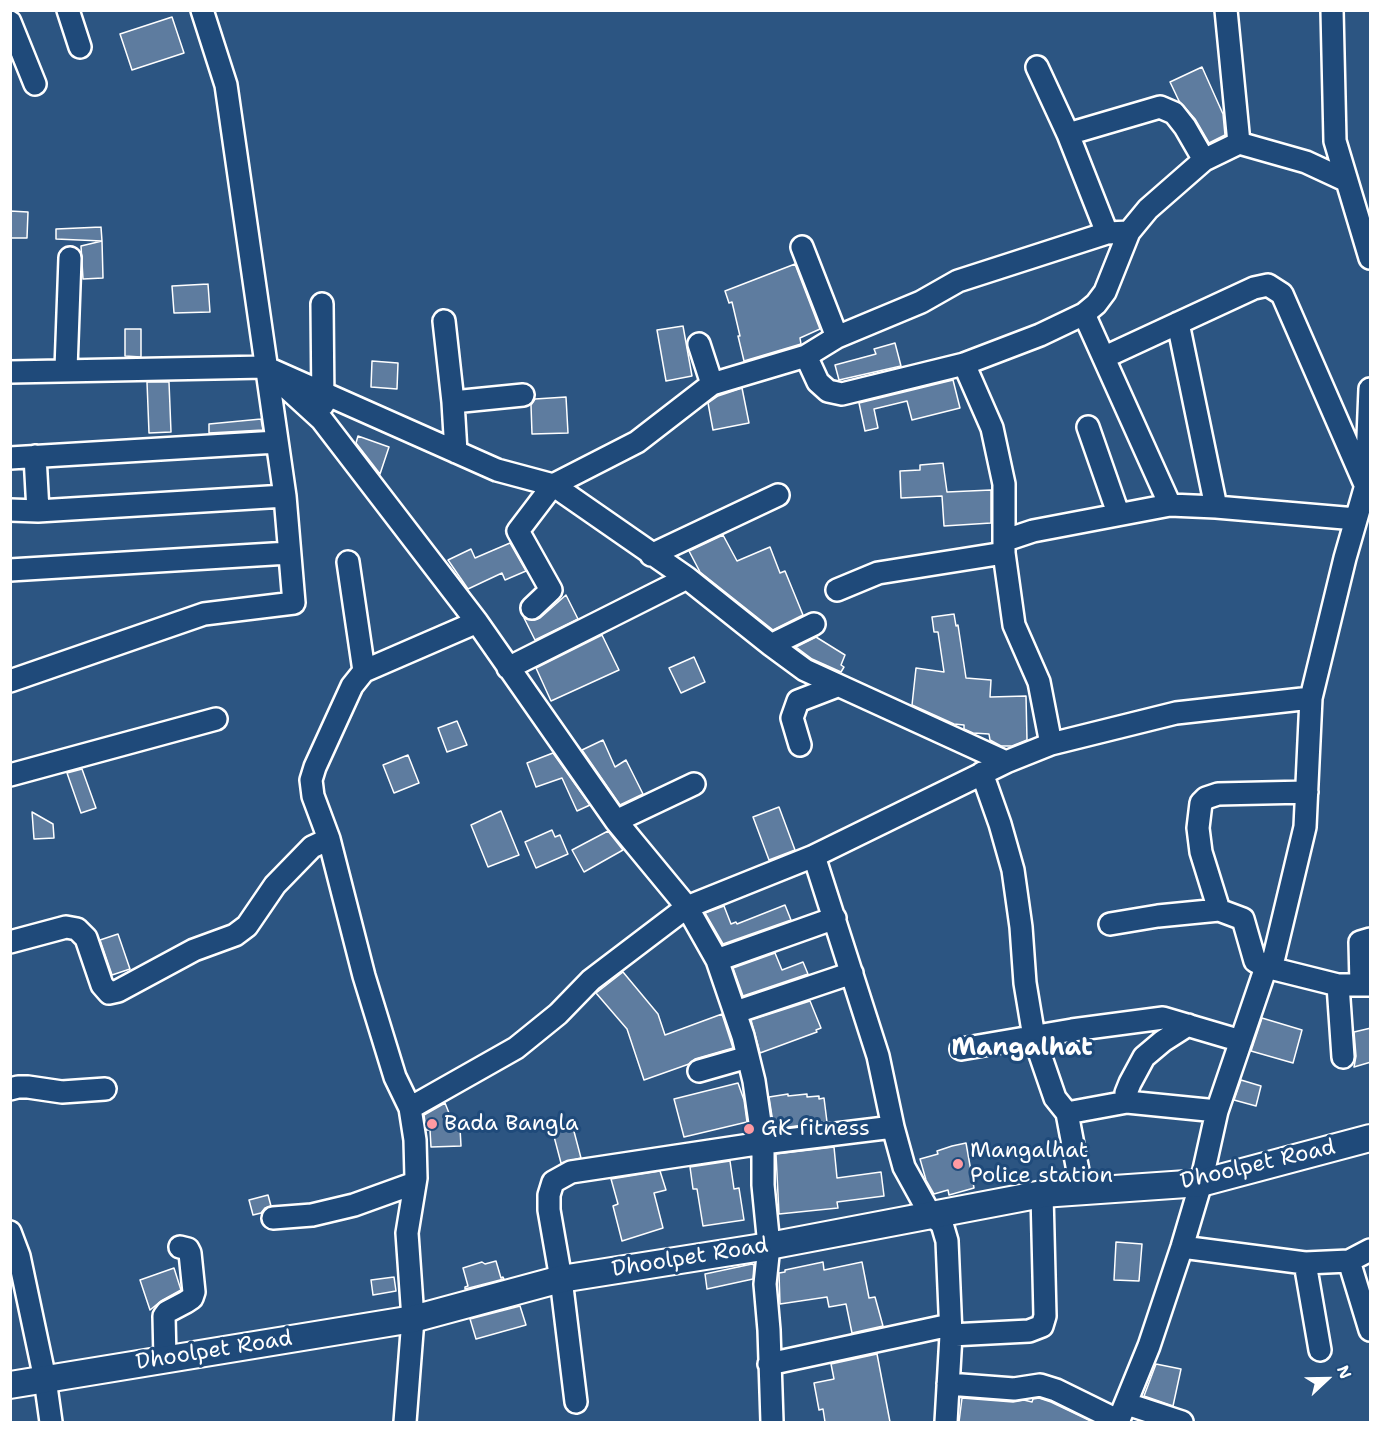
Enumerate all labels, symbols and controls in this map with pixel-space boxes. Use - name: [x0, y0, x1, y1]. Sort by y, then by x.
- district label: Mangalhat: [951, 1035, 1093, 1063]
- place label: Bada Bangla: [444, 1111, 579, 1137]
- place label: GK fitness: [761, 1116, 870, 1142]
- marker: Bada Bangla: [425, 1117, 439, 1131]
- marker: GK fitness: [742, 1122, 756, 1136]
- street label: Dhoolpet Road: [1178, 1134, 1338, 1196]
- place label: Mangalhat Police station: [970, 1138, 1113, 1190]
- marker: Mangalhat Police station: [951, 1157, 965, 1171]
- street label: Dhoolpet Road: [610, 1233, 770, 1283]
- street label: Dhoolpet Road: [134, 1326, 294, 1376]
- north arrow: [1297, 1349, 1357, 1409]
- text: N: [1332, 1362, 1356, 1382]

